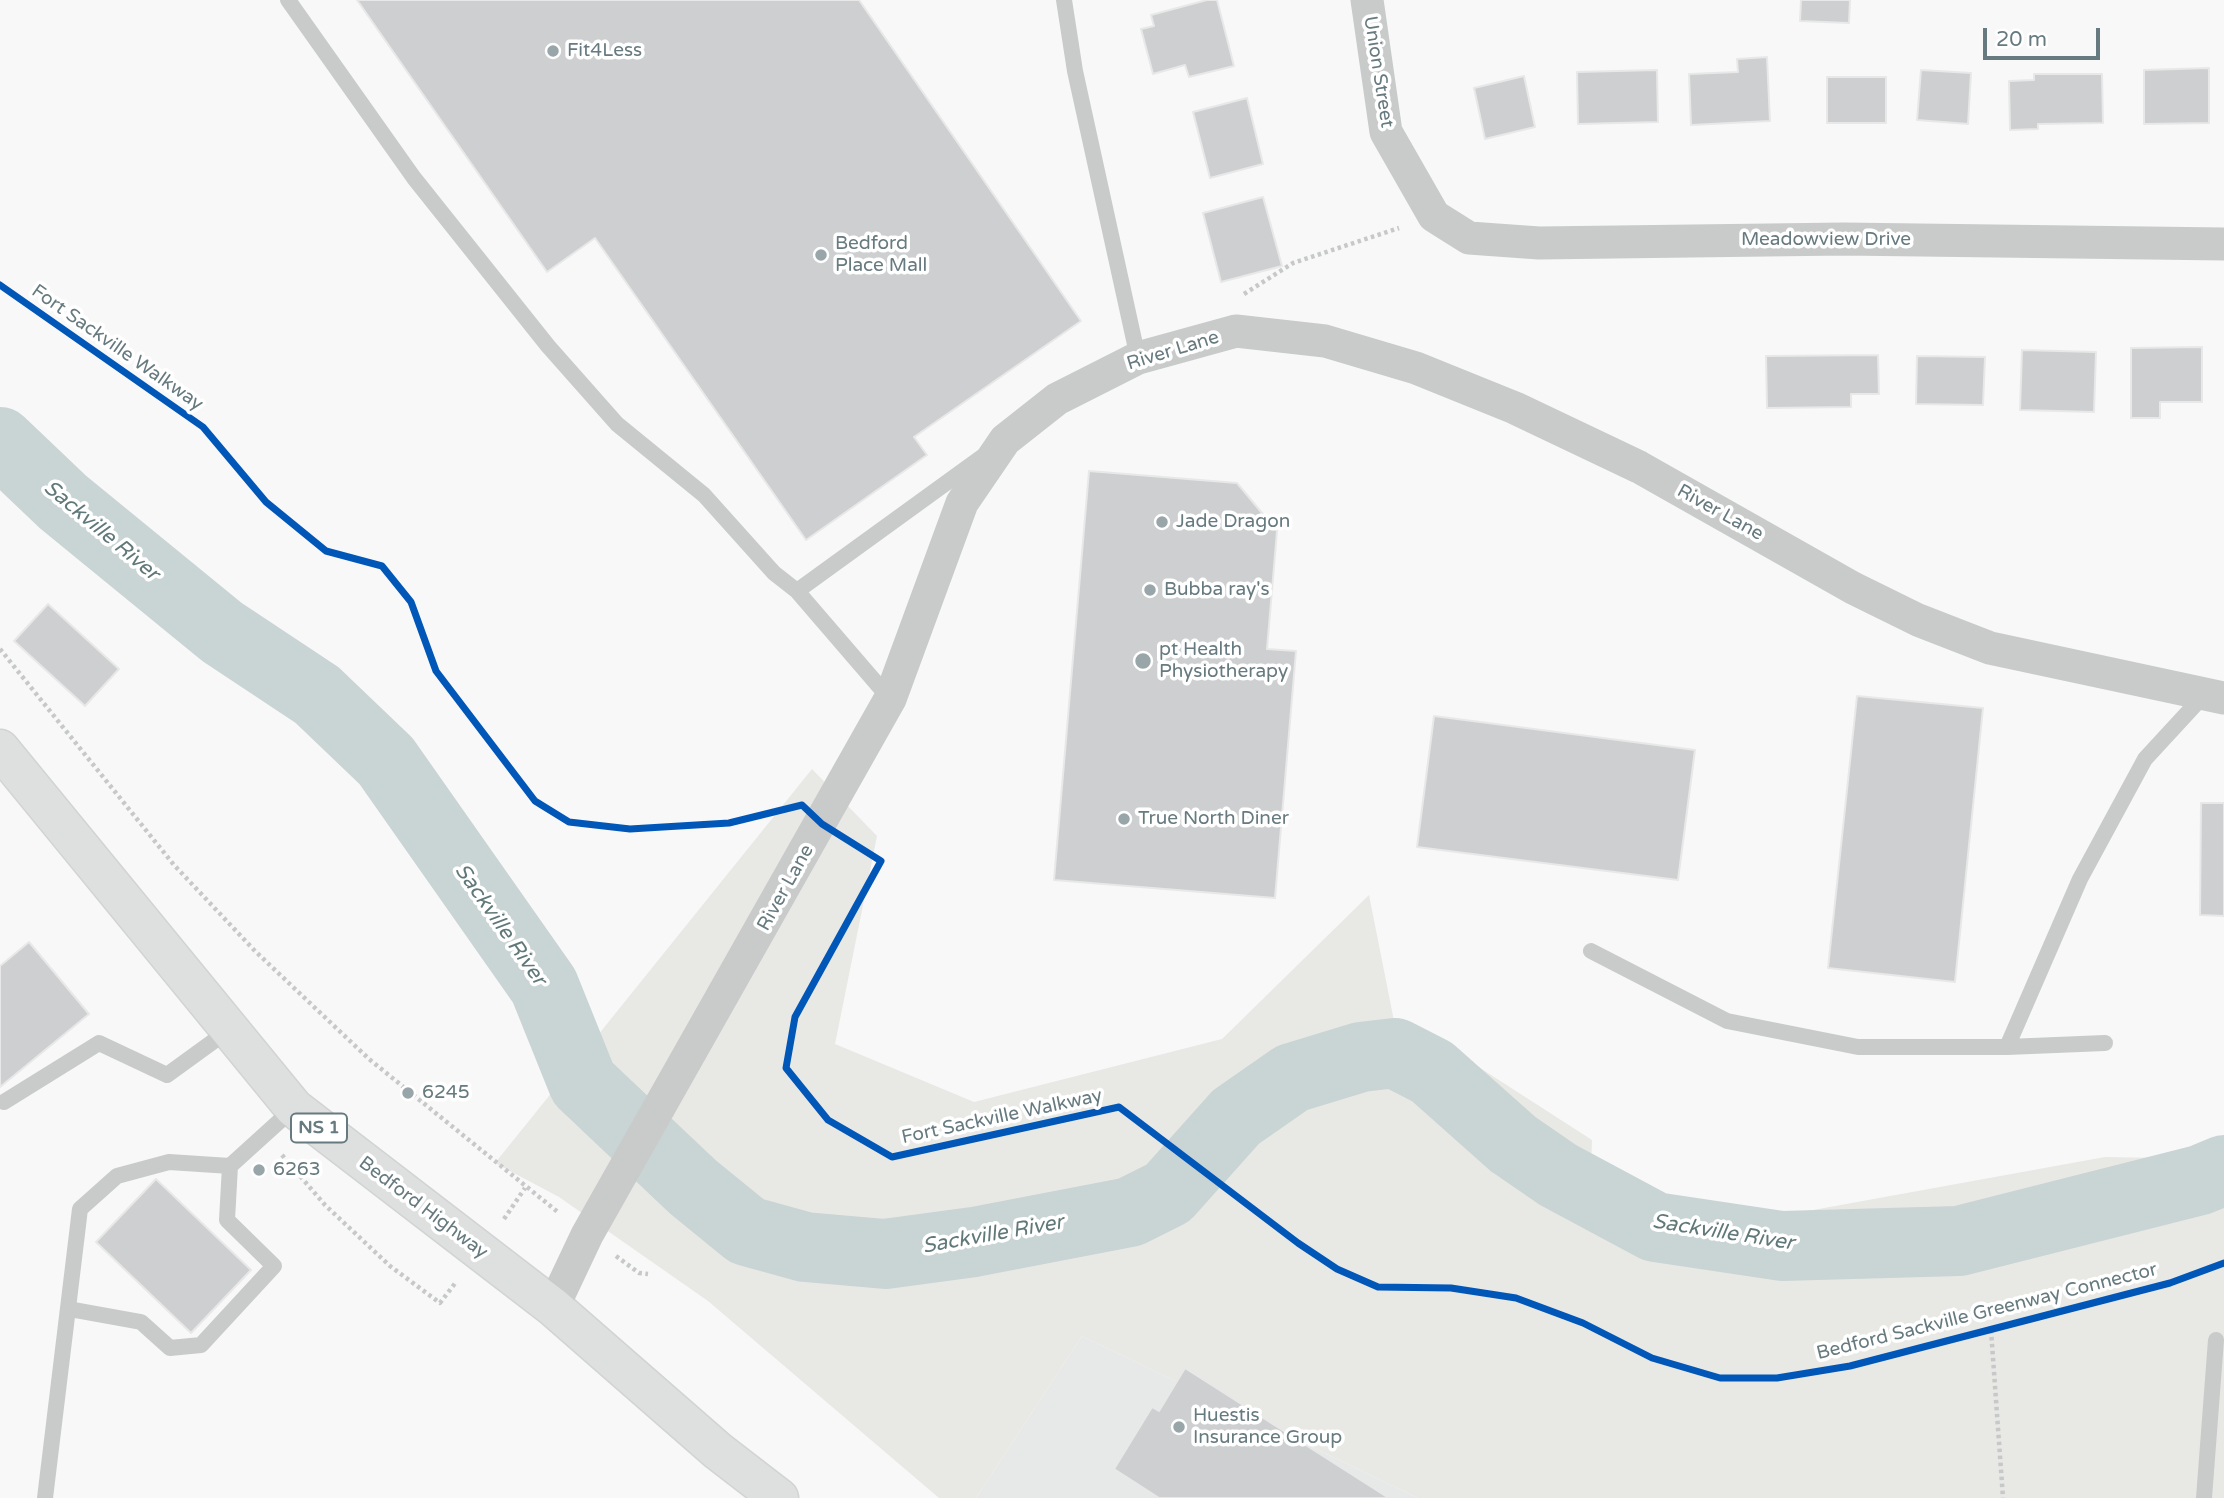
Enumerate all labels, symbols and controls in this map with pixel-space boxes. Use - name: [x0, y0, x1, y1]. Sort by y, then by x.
- scale bar: [1986, 14, 2103, 58]
- street label: Union Street: [1358, 15, 1398, 129]
- text: 20 m: [1996, 27, 2047, 52]
- place label: Fit4Less: [567, 40, 642, 62]
- marker: Fit4Less: [545, 43, 561, 59]
- street label: Meadowview Drive: [1741, 229, 1911, 251]
- place label: Bedford Place Mall: [835, 233, 927, 277]
- marker: Bedford Place Mall: [813, 247, 829, 263]
- street label: Fort Sackville Walkway: [27, 280, 207, 416]
- street label: River Lane: [1124, 326, 1222, 376]
- water label: Sackville River: [38, 476, 164, 586]
- street label: River Lane: [1673, 480, 1767, 546]
- place label: Jade Dragon: [1176, 511, 1290, 533]
- marker: Jade Dragon: [1154, 514, 1170, 530]
- place label: Bubba ray's: [1164, 579, 1270, 601]
- marker: Bubba ray's: [1142, 582, 1158, 598]
- place label: pt Health Physiotherapy: [1159, 639, 1288, 683]
- marker: pt Health Physiotherapy: [1133, 651, 1153, 671]
- place label: True North Diner: [1138, 808, 1289, 830]
- marker: True North Diner: [1116, 811, 1132, 827]
- street label: River Lane: [753, 841, 819, 935]
- water label: Sackville River: [449, 859, 551, 991]
- place label: 6245: [422, 1082, 470, 1104]
- marker: 6245: [400, 1085, 416, 1101]
- street label: Fort Sackville Walkway: [900, 1085, 1104, 1149]
- road number: NS 1: [291, 1114, 347, 1142]
- street label: Bedford Highway: [354, 1152, 492, 1264]
- place label: 6263: [273, 1159, 321, 1181]
- marker: 6263: [251, 1162, 267, 1178]
- water label: Sackville River: [1651, 1209, 1795, 1257]
- water label: Sackville River: [921, 1210, 1065, 1260]
- street label: Bedford Sackville Greenway Connector: [1814, 1259, 2160, 1365]
- place label: Huestis Insurance Group: [1193, 1405, 1342, 1449]
- marker: Huestis Insurance Group: [1171, 1419, 1187, 1435]

